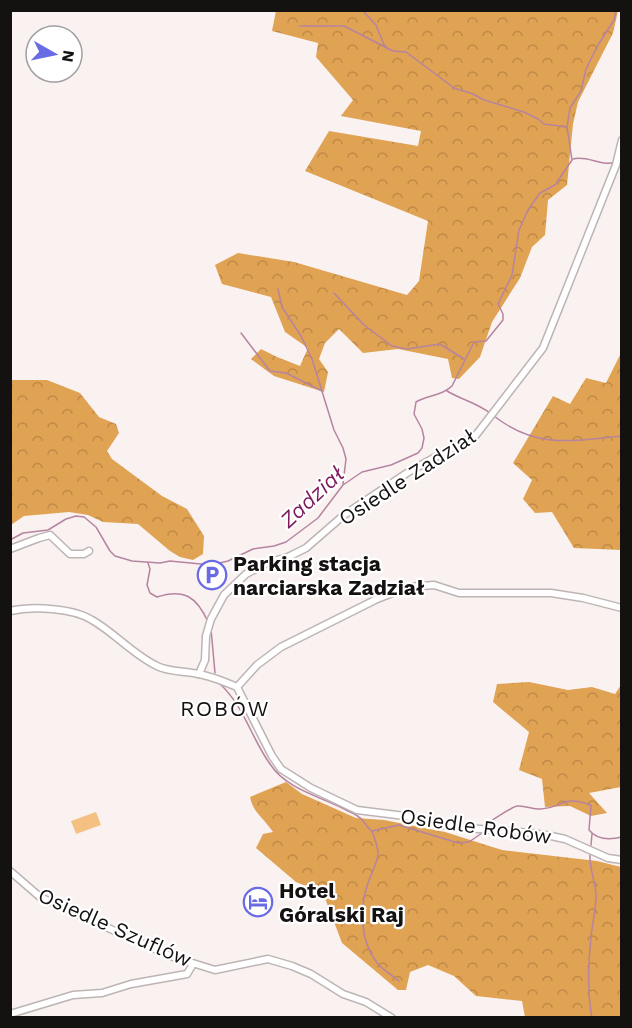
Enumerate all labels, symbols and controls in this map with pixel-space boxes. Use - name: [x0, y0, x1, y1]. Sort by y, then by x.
- north arrow: [24, 24, 84, 84]
- text: N: [58, 49, 79, 64]
- street label: Osiedle Zadział: [334, 423, 480, 531]
- water label: Zadział: [274, 460, 350, 533]
- place label: Parking stacja narciarska Zadział: [233, 551, 425, 600]
- parking icon: Parking stacja narciarska Zadział: [196, 559, 228, 591]
- district label: ROBÓW: [180, 696, 270, 721]
- street label: Osiedle Robów: [399, 803, 553, 849]
- place label: Hotel Góralski Raj: [279, 878, 404, 927]
- street label: Osiedle Szuflów: [34, 882, 196, 972]
- hotel icon: Hotel Góralski Raj: [242, 886, 274, 918]

